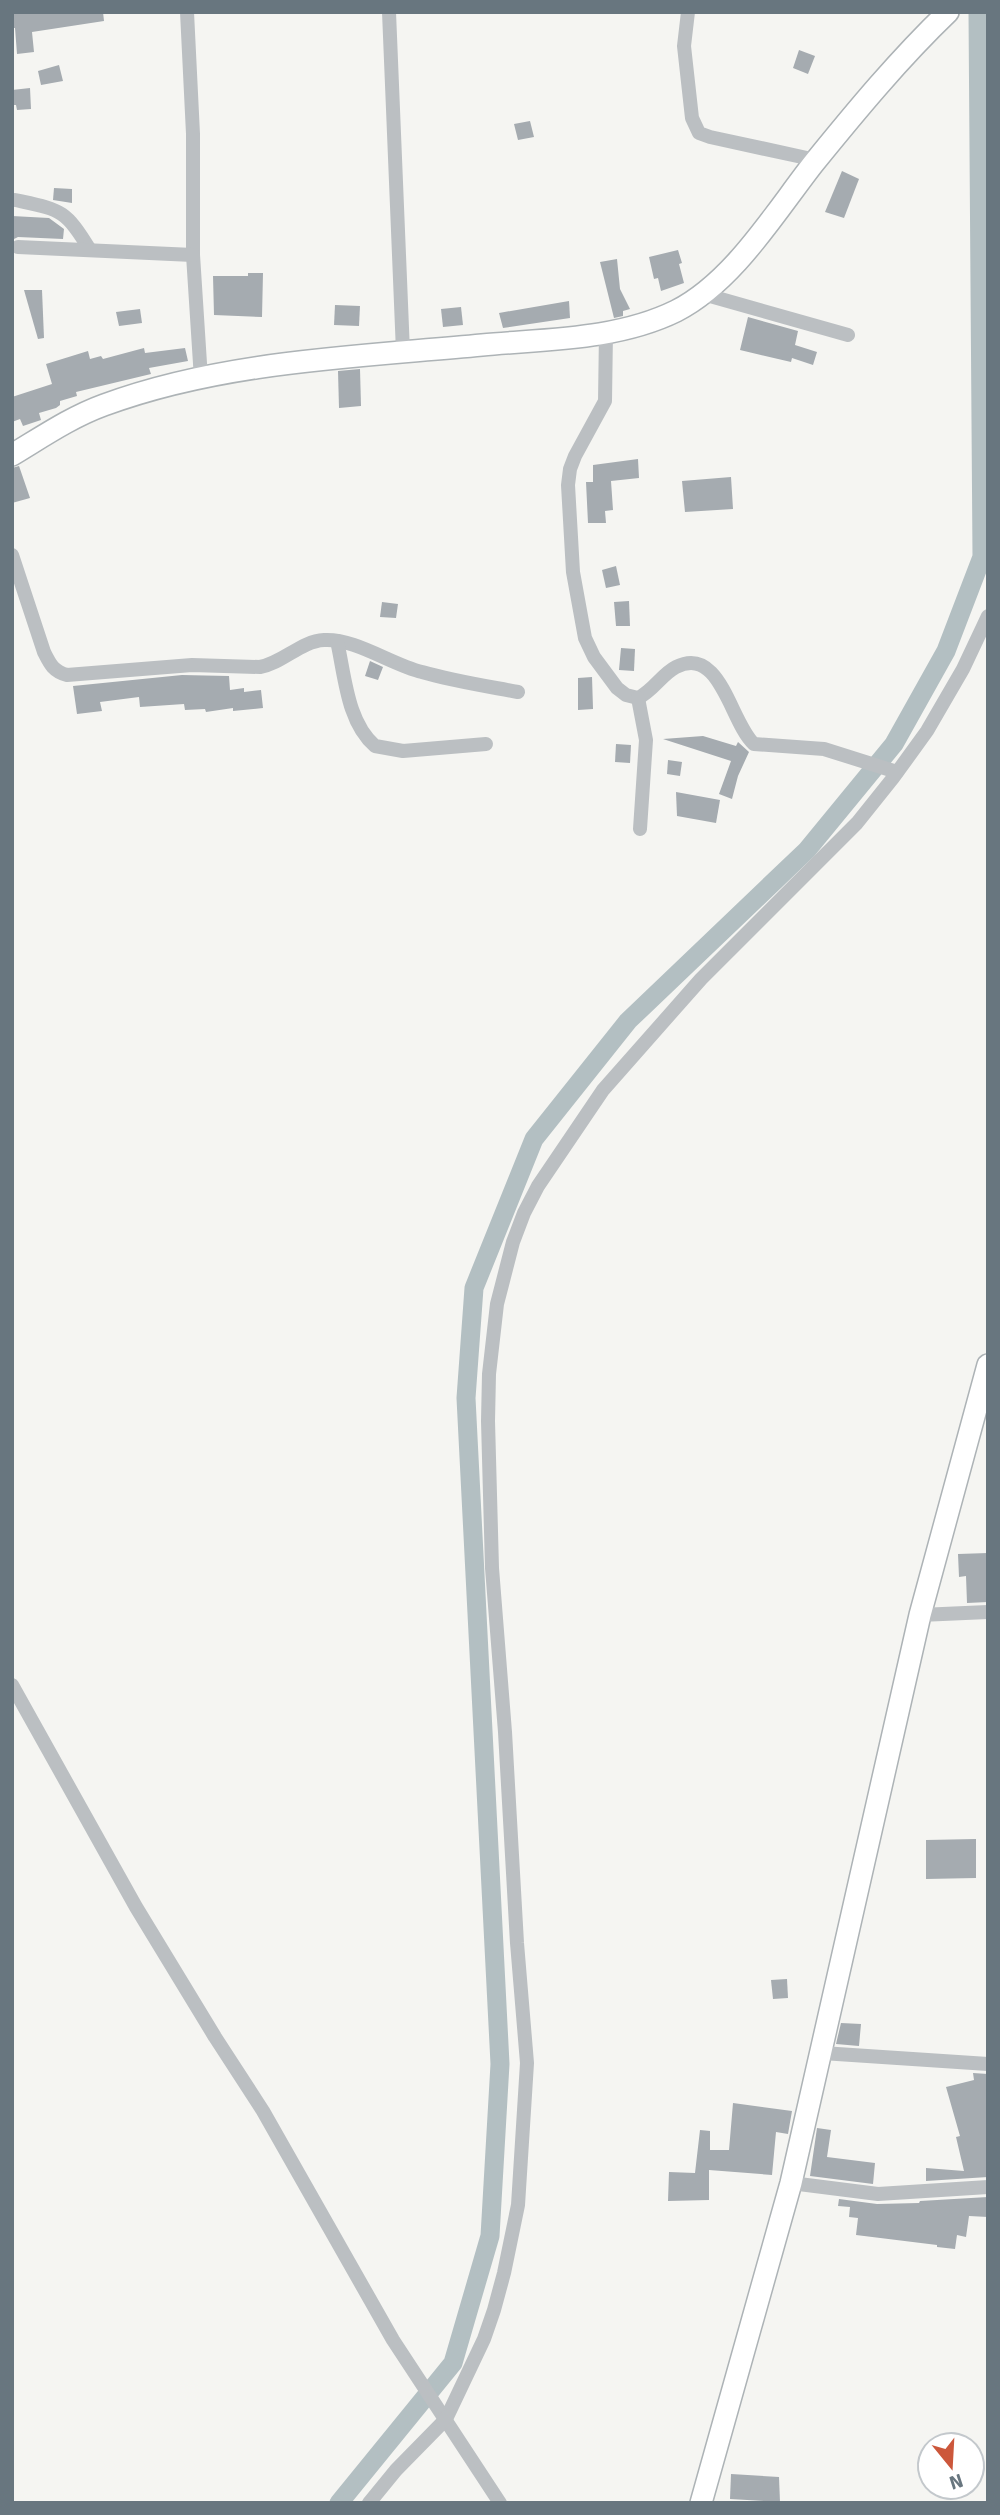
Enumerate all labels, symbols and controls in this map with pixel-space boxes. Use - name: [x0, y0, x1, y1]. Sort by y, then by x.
- north arrow: [916, 2431, 986, 2501]
- text: N: [946, 2468, 966, 2495]

